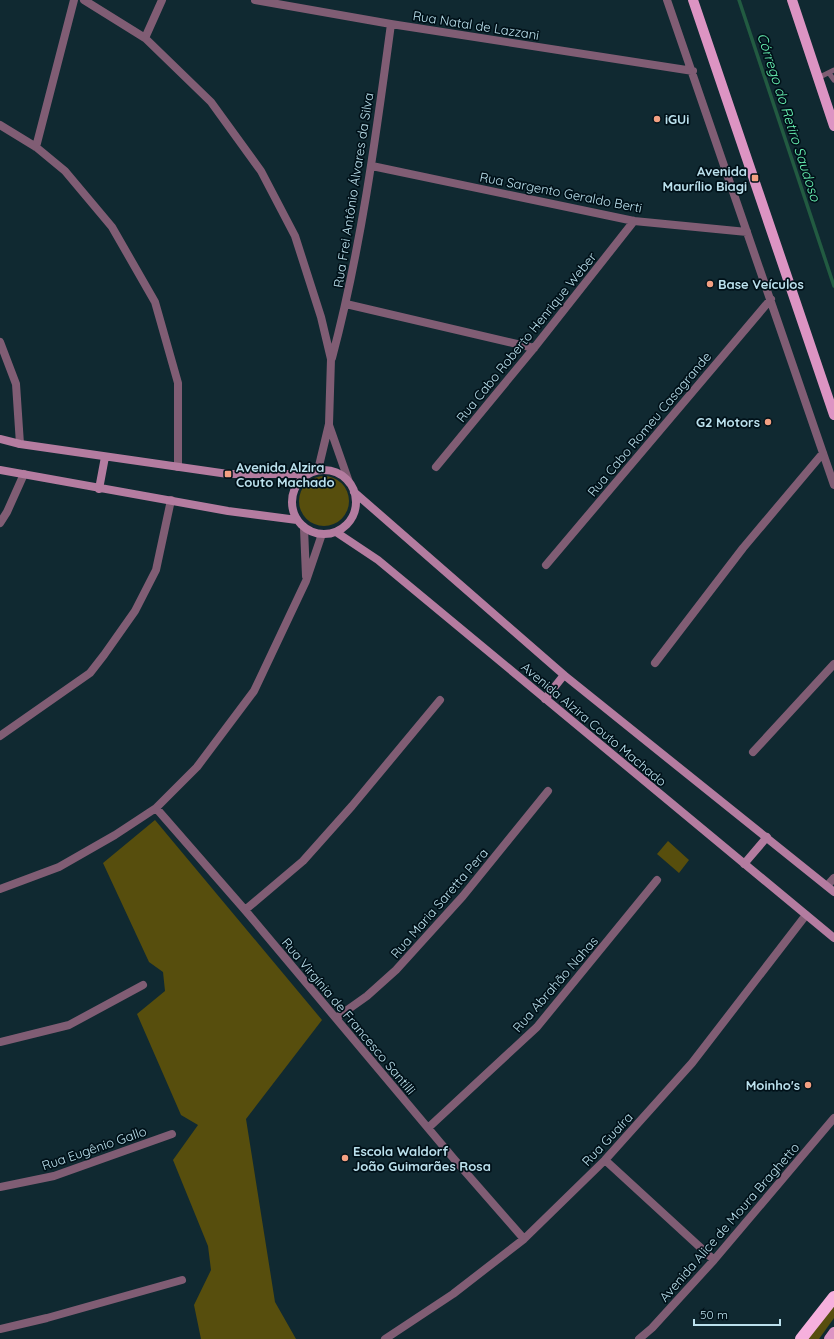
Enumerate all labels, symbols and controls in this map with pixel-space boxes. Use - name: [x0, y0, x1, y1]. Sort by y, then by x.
- street label: Rua Natal de Lazzani: [412, 7, 540, 43]
- water label: Córrego do Retiro Saudoso: [753, 31, 825, 204]
- street label: Rua Frei Antônio Álvares da Silva: [330, 91, 376, 289]
- place label: iGUi: [665, 111, 689, 127]
- marker: iGUi: [652, 114, 662, 124]
- place label: Avenida Maurílio Biagi: [663, 163, 747, 194]
- street label: Rua Sargento Geraldo Berti: [478, 168, 644, 216]
- marker: Avenida Maurílio Biagi: [750, 173, 760, 183]
- street label: Rua Cabo Roberto Henrique Weber: [453, 249, 599, 425]
- place label: Base Veículos: [718, 276, 804, 292]
- marker: Base Veículos: [705, 279, 715, 289]
- street label: Rua Cabo Romeu Casagrande: [584, 348, 714, 500]
- place label: G2 Motors: [696, 414, 760, 430]
- marker: G2 Motors: [763, 417, 773, 427]
- place label: Avenida Alzira Couto Machado: [236, 459, 335, 490]
- marker: Avenida Alzira Couto Machado: [223, 469, 233, 479]
- street label: Avenida Alzira Couto Machado: [518, 659, 670, 789]
- street label: Rua Maria Saretta Pera: [387, 845, 491, 961]
- street label: Rua Abrahão Nahas: [509, 933, 601, 1035]
- street label: Rua Virgínia de Francesco Santilli: [279, 934, 419, 1098]
- place label: Moinho's: [746, 1077, 800, 1093]
- marker: Moinho's: [803, 1080, 813, 1090]
- street label: Rua Guaíra: [578, 1109, 636, 1169]
- street label: Rua Eugênio Gallo: [40, 1123, 149, 1173]
- street label: Avenida Alice de Moura Braghetto: [656, 1139, 802, 1305]
- place label: Escola Waldorf João Guimarães Rosa: [353, 1143, 491, 1174]
- marker: Escola Waldorf João Guimarães Rosa: [340, 1153, 350, 1163]
- scale bar: [694, 1301, 780, 1327]
- text: 50 m: [700, 1307, 728, 1322]

